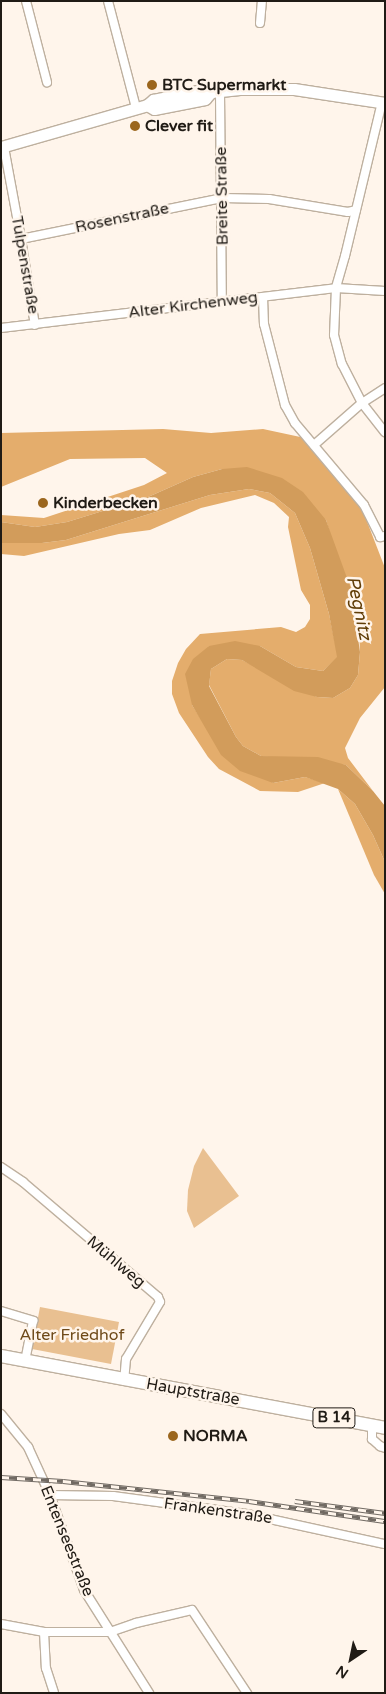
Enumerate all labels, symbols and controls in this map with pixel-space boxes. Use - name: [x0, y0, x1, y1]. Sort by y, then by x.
- place label: BTC Supermarkt: [162, 75, 286, 95]
- marker: BTC Supermarkt: [146, 79, 158, 91]
- place label: Clever fit: [145, 116, 213, 136]
- marker: Clever fit: [129, 120, 141, 132]
- street label: Breite Straße: [212, 147, 232, 245]
- street label: Rosenstraße: [73, 199, 171, 237]
- street label: Tulpenstraße: [7, 215, 43, 315]
- street label: Alter Kirchenweg: [127, 288, 259, 322]
- place label: Kinderbecken: [53, 493, 158, 513]
- marker: Kinderbecken: [37, 497, 49, 509]
- water label: Pegnitz: [342, 574, 376, 642]
- street label: Mühlweg: [83, 1232, 149, 1292]
- park label: Alter Friedhof: [19, 1325, 125, 1345]
- street label: Hauptstraße: [145, 1374, 241, 1410]
- road number: B 14: [312, 1406, 356, 1430]
- place label: NORMA: [183, 1426, 248, 1446]
- marker: NORMA: [167, 1430, 179, 1442]
- street label: Entenseestraße: [36, 1483, 98, 1599]
- street label: Frankenstraße: [163, 1494, 273, 1528]
- north arrow: [326, 1634, 376, 1684]
- text: N: [333, 1662, 352, 1682]

